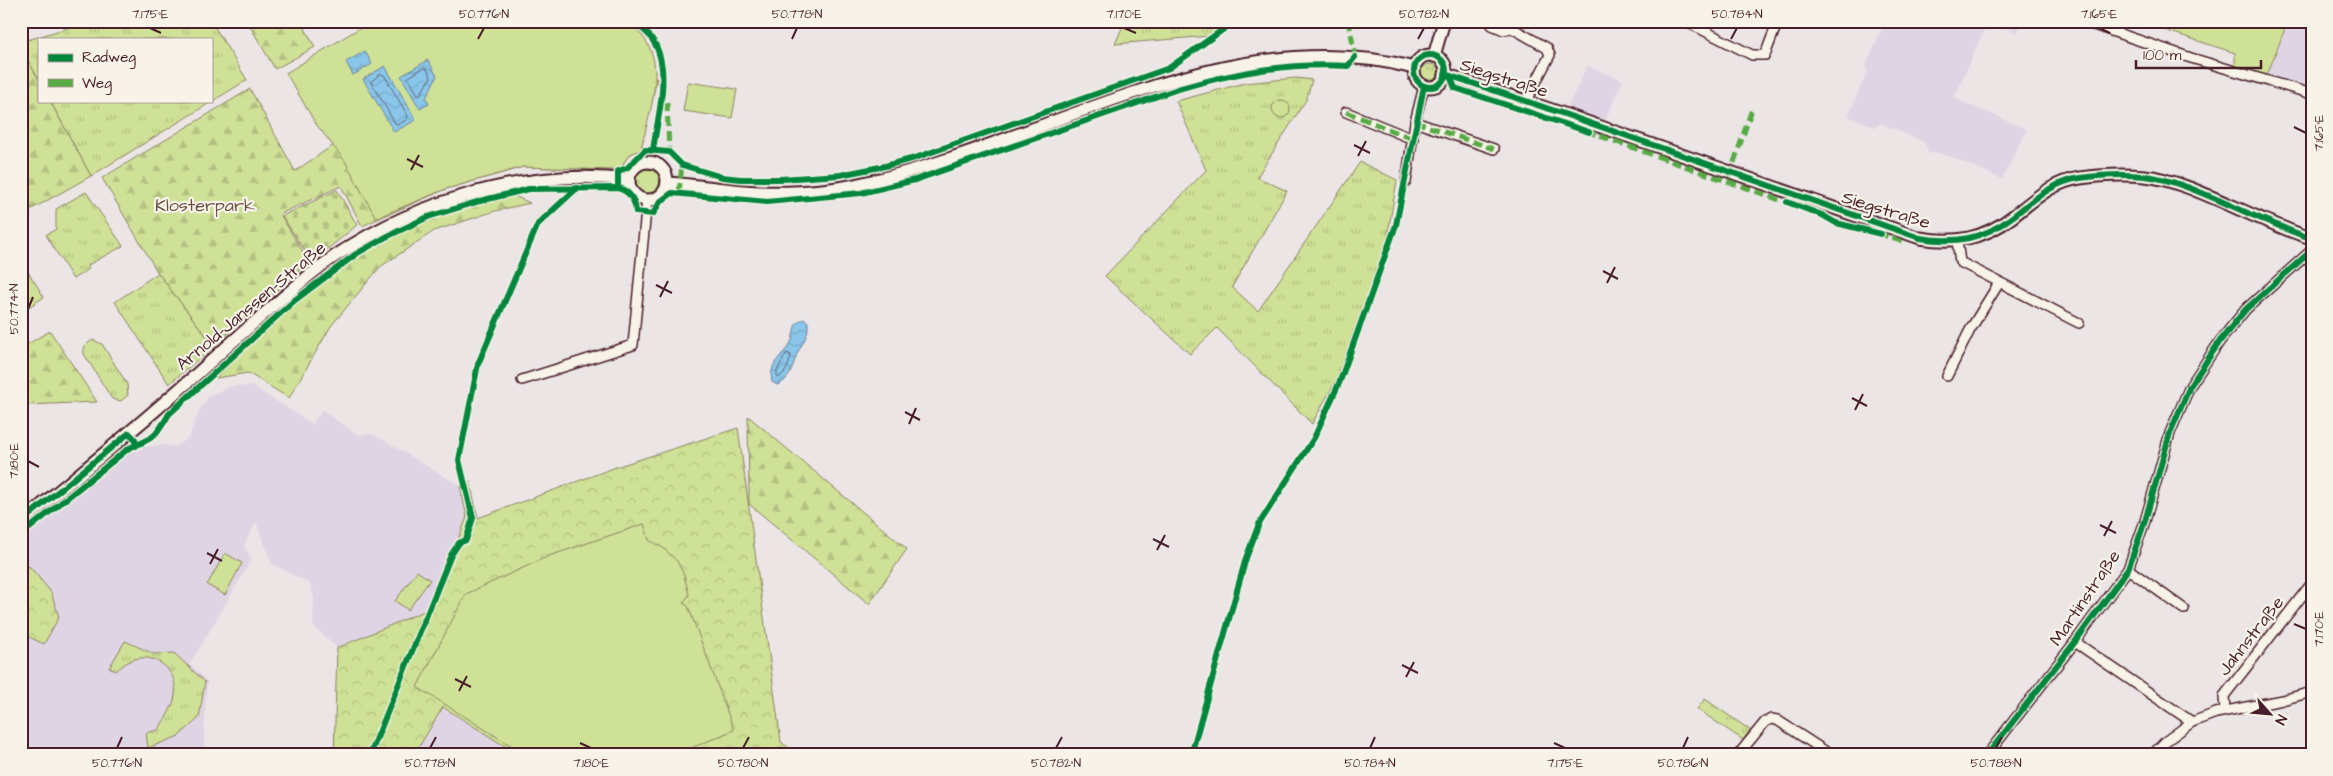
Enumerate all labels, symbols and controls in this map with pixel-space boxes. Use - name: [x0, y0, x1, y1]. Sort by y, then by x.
- text: 7.175°E: [132, 6, 168, 23]
- text: 50.776°N: [459, 6, 510, 23]
- text: 50.778°N: [772, 6, 823, 23]
- text: 7.170°E: [1106, 6, 1142, 23]
- text: 50.782°N: [1399, 6, 1449, 23]
- text: 50.784°N: [1711, 6, 1763, 23]
- text: 7.165°E: [2081, 6, 2117, 23]
- legend: [38, 38, 212, 102]
- scale bar: [2136, 38, 2260, 70]
- text: 100 m: [2143, 45, 2182, 66]
- text: Radweg: [82, 47, 136, 69]
- street label: Siegstraße: [1456, 52, 1552, 105]
- text: Weg: [82, 73, 112, 95]
- text: 7.165°E: [2311, 115, 2328, 151]
- street label: Siegstraße: [1838, 185, 1934, 236]
- park label: Klosterpark: [155, 193, 255, 218]
- street label: Arnold-Janssen-Straße: [171, 236, 332, 376]
- text: 50.774°N: [6, 283, 23, 334]
- text: 7.180°E: [6, 443, 23, 479]
- street label: Martinstraße: [2044, 545, 2127, 651]
- street label: Jahnstraße: [2212, 591, 2290, 681]
- text: 7.170°E: [2311, 611, 2328, 647]
- north arrow: [2246, 688, 2296, 738]
- text: N: [2270, 711, 2292, 728]
- text: 50.776°N: [92, 755, 143, 772]
- text: 50.778°N: [405, 755, 456, 772]
- text: 7.180°E: [573, 755, 609, 772]
- text: 50.780°N: [718, 755, 769, 772]
- text: 50.782°N: [1031, 755, 1081, 772]
- text: 50.784°N: [1344, 755, 1396, 772]
- text: 7.175°E: [1547, 755, 1583, 772]
- text: 50.786°N: [1658, 755, 1709, 772]
- text: 50.788°N: [1971, 755, 2022, 772]

